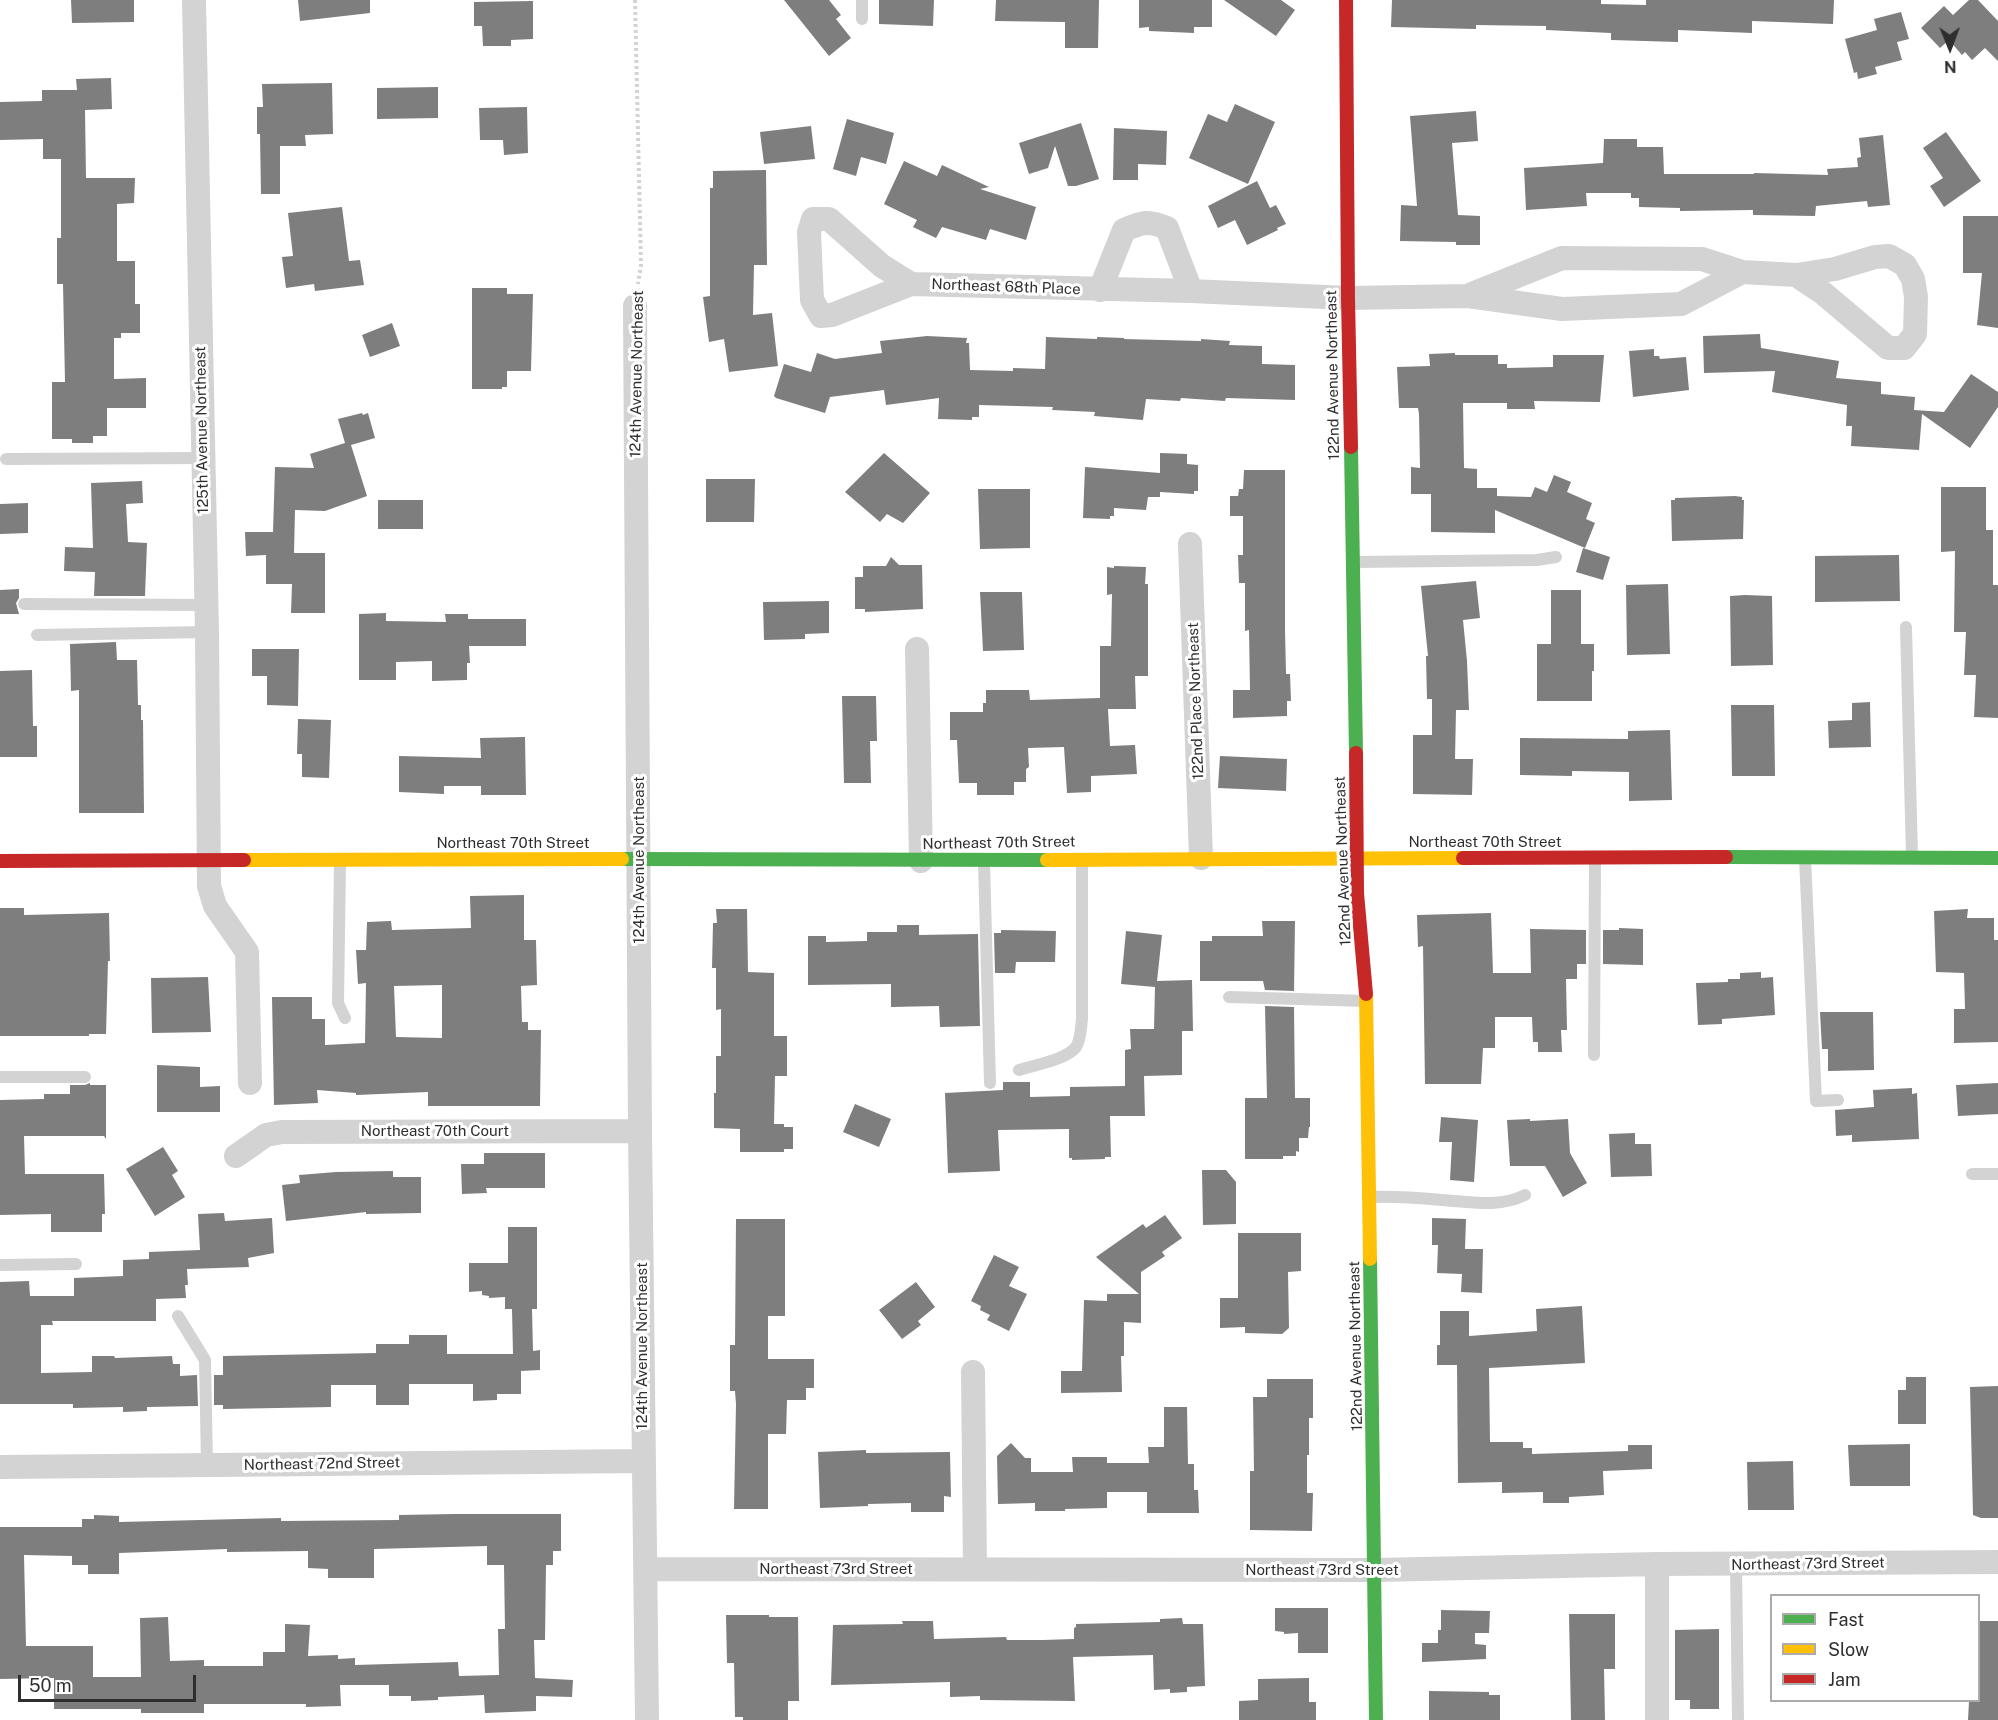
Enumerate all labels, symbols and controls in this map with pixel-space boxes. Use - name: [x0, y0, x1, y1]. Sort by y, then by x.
- north arrow: [1920, 18, 1980, 78]
- text: N: [1944, 57, 1957, 76]
- street label: Northeast 68th Place: [931, 275, 1081, 299]
- street label: 124th Avenue Northeast: [627, 290, 647, 458]
- street label: 122nd Avenue Northeast: [1323, 290, 1343, 460]
- street label: 125th Avenue Northeast: [192, 346, 212, 514]
- street label: 122nd Place Northeast: [1184, 622, 1208, 780]
- street label: 124th Avenue Northeast: [630, 776, 648, 944]
- street label: 122nd Avenue Northeast: [1331, 776, 1355, 946]
- street label: Northeast 70th Street: [922, 833, 1076, 853]
- street label: Northeast 70th Street: [1408, 833, 1562, 851]
- street label: Northeast 70th Street: [436, 834, 590, 852]
- street label: Northeast 70th Court: [361, 1122, 509, 1140]
- street label: 122nd Avenue Northeast: [1346, 1261, 1366, 1431]
- street label: 124th Avenue Northeast: [633, 1262, 651, 1430]
- street label: Northeast 72nd Street: [244, 1454, 400, 1474]
- street label: Northeast 73rd Street: [1731, 1554, 1885, 1574]
- street label: Northeast 73rd Street: [759, 1560, 913, 1578]
- street label: Northeast 73rd Street: [1245, 1561, 1399, 1579]
- legend: [1770, 1594, 1980, 1702]
- text: Fast: [1828, 1609, 1864, 1630]
- text: Slow: [1828, 1639, 1869, 1660]
- scale bar: [21, 1663, 200, 1701]
- text: Jam: [1828, 1669, 1861, 1690]
- text: 50 m: [29, 1675, 72, 1696]

